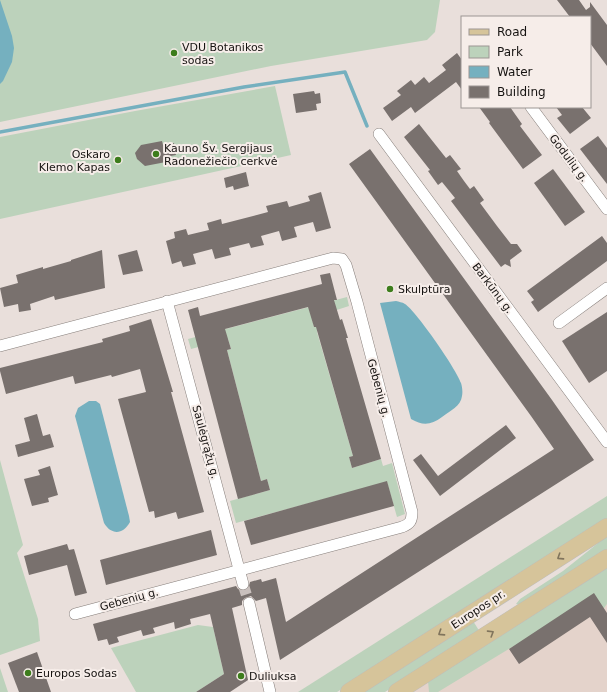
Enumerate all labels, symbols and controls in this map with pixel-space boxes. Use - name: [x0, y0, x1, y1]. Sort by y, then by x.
- legend: [461, 16, 591, 108]
- text: Road: [497, 25, 527, 39]
- place label: VDU Botanikos sodas: [182, 41, 264, 67]
- text: Park: [497, 45, 523, 59]
- marker: VDU Botanikos sodas: [169, 48, 179, 58]
- text: Water: [497, 65, 533, 79]
- text: Building: [497, 85, 546, 99]
- street label: Godulių g.: [546, 132, 591, 185]
- place label: Kauno Šv. Sergijaus Radonežiečio cerkvė: [164, 142, 278, 168]
- place label: Oskaro Klemo Kapas: [39, 148, 110, 174]
- marker: Kauno Šv. Sergijaus Radonežiečio cerkvė: [151, 149, 161, 159]
- marker: Oskaro Klemo Kapas: [113, 155, 123, 165]
- street label: Barkūnų g.: [469, 260, 516, 316]
- place label: Skulptūra: [398, 283, 451, 296]
- marker: Skulptūra: [385, 284, 395, 294]
- street label: Gebenių g.: [364, 357, 393, 419]
- street label: Saulėgrąžų g.: [189, 404, 222, 480]
- one-way arrow: [558, 552, 565, 559]
- street label: Gebenių g.: [98, 585, 160, 614]
- street label: Europos pr.: [449, 587, 508, 632]
- one-way arrow: [439, 628, 446, 635]
- one-way arrow: [487, 630, 494, 638]
- place label: Europos Sodas: [36, 667, 117, 680]
- marker: Europos Sodas: [23, 668, 33, 678]
- place label: Duliuksa: [249, 670, 296, 683]
- marker: Duliuksa: [236, 671, 246, 681]

